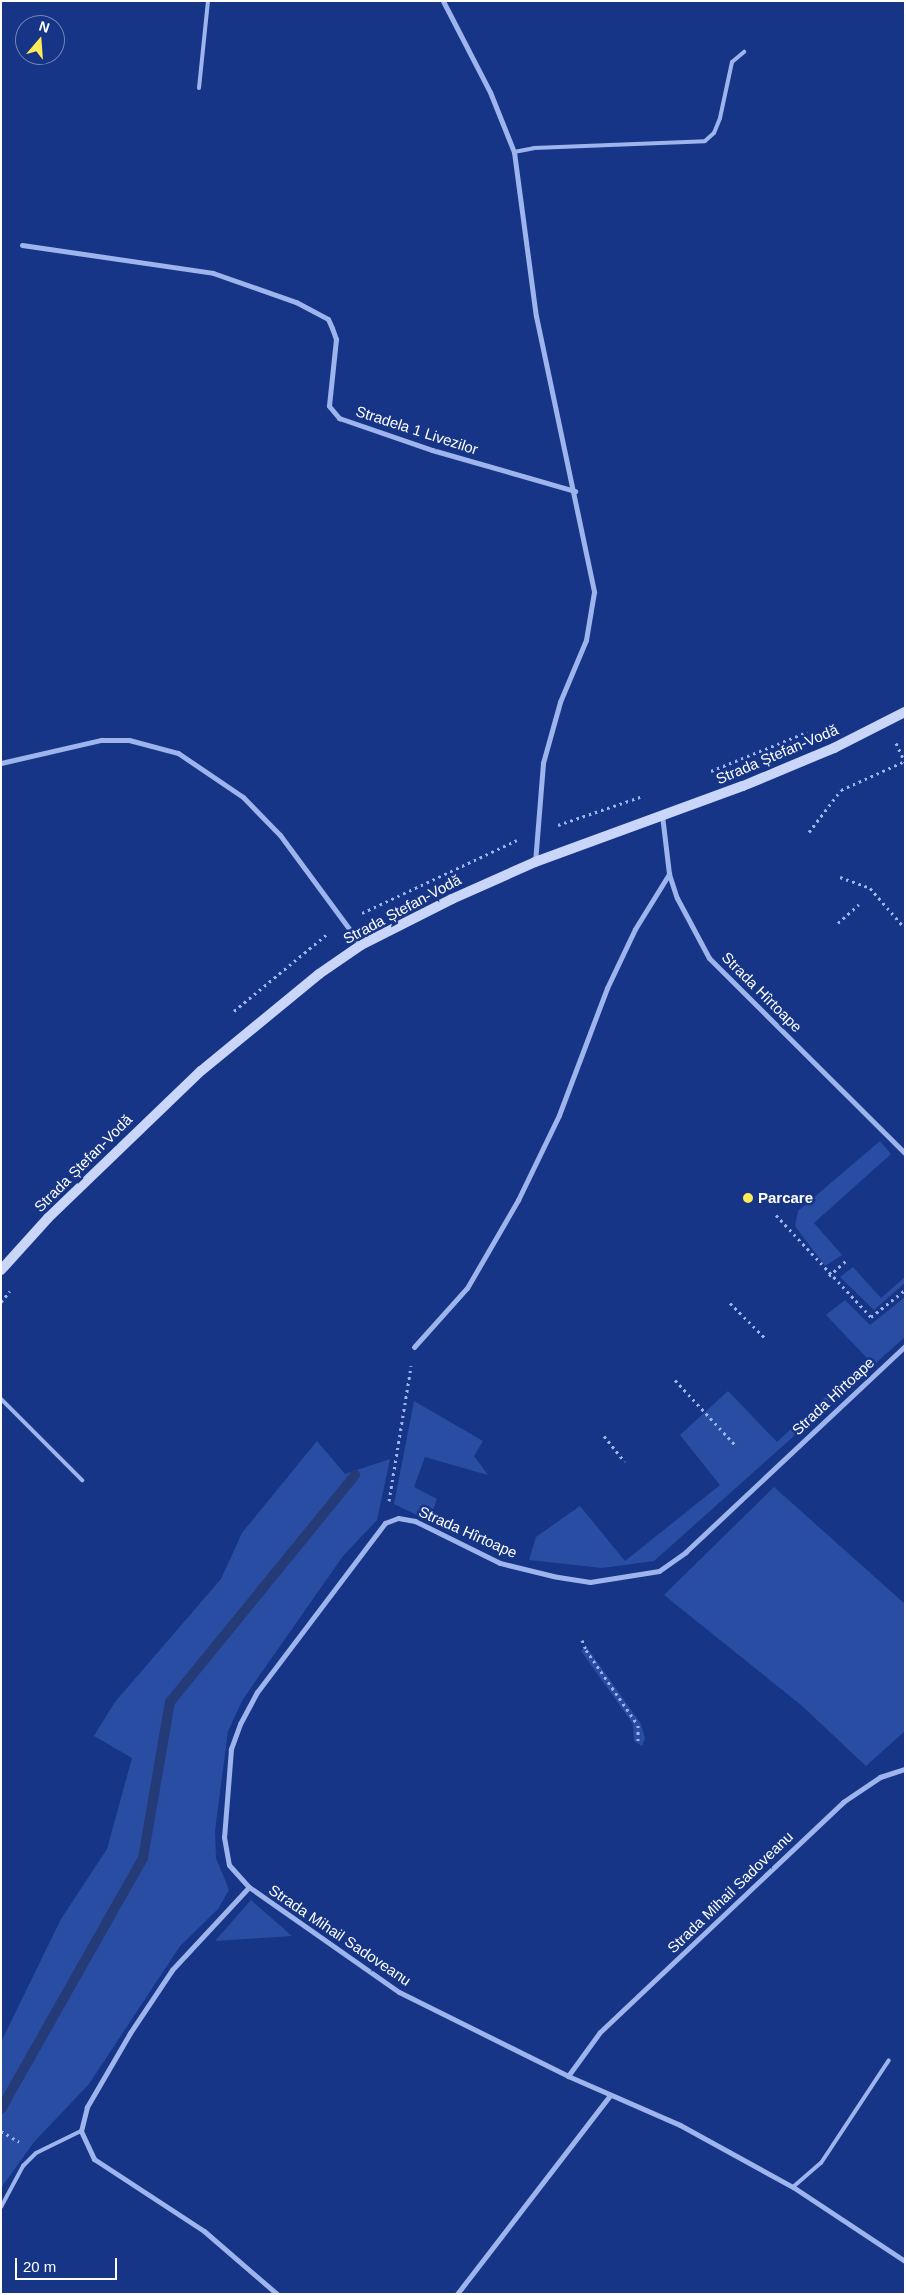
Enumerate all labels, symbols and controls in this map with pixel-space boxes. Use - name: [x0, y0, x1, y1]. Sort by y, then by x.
- north arrow: [15, 15, 65, 65]
- text: N: [37, 18, 52, 36]
- street label: Stradela 1 Livezilor: [354, 402, 480, 458]
- street label: Strada Ștefan-Vodă: [713, 720, 841, 788]
- street label: Strada Ștefan-Vodă: [340, 870, 464, 948]
- street label: Strada Hîrtoape: [718, 948, 806, 1036]
- street label: Strada Ștefan-Vodă: [30, 1110, 136, 1216]
- place label: Parcare: [758, 1189, 813, 1207]
- marker: Parcare: [742, 1192, 754, 1204]
- street label: Strada Hîrtoape: [788, 1353, 878, 1439]
- street label: Strada Hîrtoape: [416, 1502, 520, 1562]
- street label: Strada Mihail Sadoveanu: [663, 1827, 797, 1957]
- street label: Strada Mihail Sadoveanu: [265, 1881, 415, 1989]
- scale bar: [18, 2248, 120, 2280]
- text: 20 m: [23, 2258, 56, 2275]

